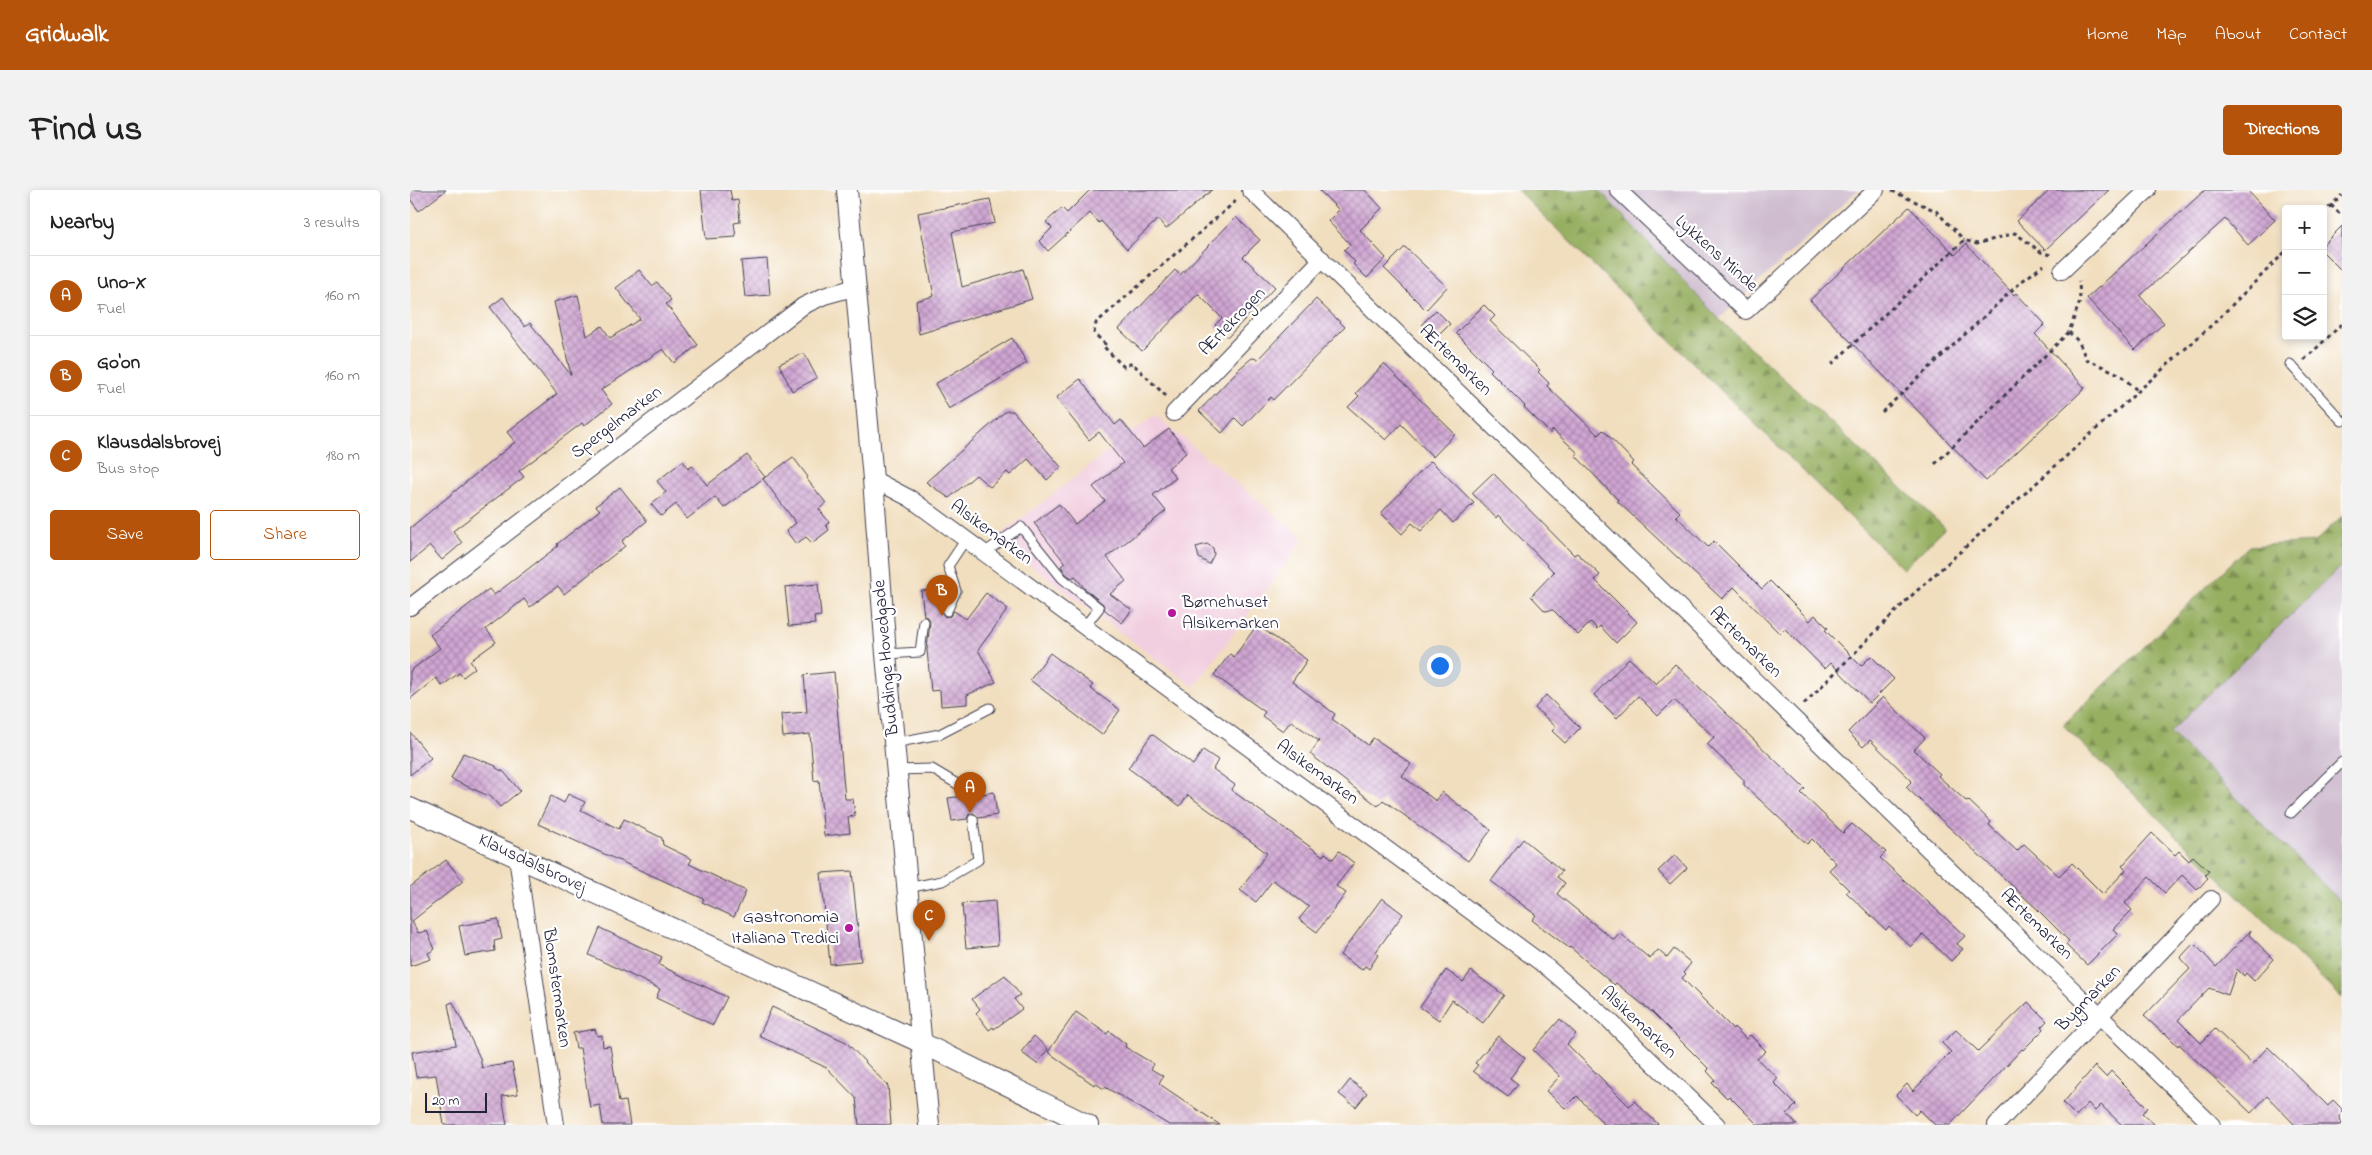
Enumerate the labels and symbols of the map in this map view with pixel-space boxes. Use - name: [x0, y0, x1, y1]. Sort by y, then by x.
- street label: Lykkens Minde: [1669, 209, 1764, 299]
- street label: Ærtekrogen: [1194, 282, 1273, 363]
- street label: Ærtemarken: [1413, 319, 1498, 403]
- street label: Spergelmarken: [566, 380, 669, 467]
- street label: Alsikemarken: [944, 494, 1038, 572]
- pin: B: [926, 575, 958, 616]
- street label: Buddinge Hovedgade: [867, 578, 908, 738]
- place label: Børnehuset Alsikemarken: [1181, 590, 1279, 637]
- street label: Ærtemarken: [1703, 601, 1788, 685]
- marker: Børnehuset Alsikemarken: [1166, 607, 1178, 619]
- your location: [1427, 653, 1453, 679]
- street label: Alsikemarken: [1270, 734, 1364, 812]
- pin: A: [954, 772, 986, 813]
- street label: Klausdalsbrovej: [474, 828, 591, 901]
- street label: Ærtemarken: [1994, 883, 2079, 967]
- pin: C: [913, 900, 945, 941]
- place label: Gastronomia Italiana Tredici: [731, 905, 839, 952]
- marker: Gastronomia Italiana Tredici: [843, 922, 855, 934]
- street label: Blomstermarken: [535, 926, 577, 1050]
- street label: Bygmarken: [2050, 960, 2128, 1040]
- street label: Alsikemarken: [1594, 981, 1682, 1066]
- scale bar: [425, 1090, 488, 1113]

